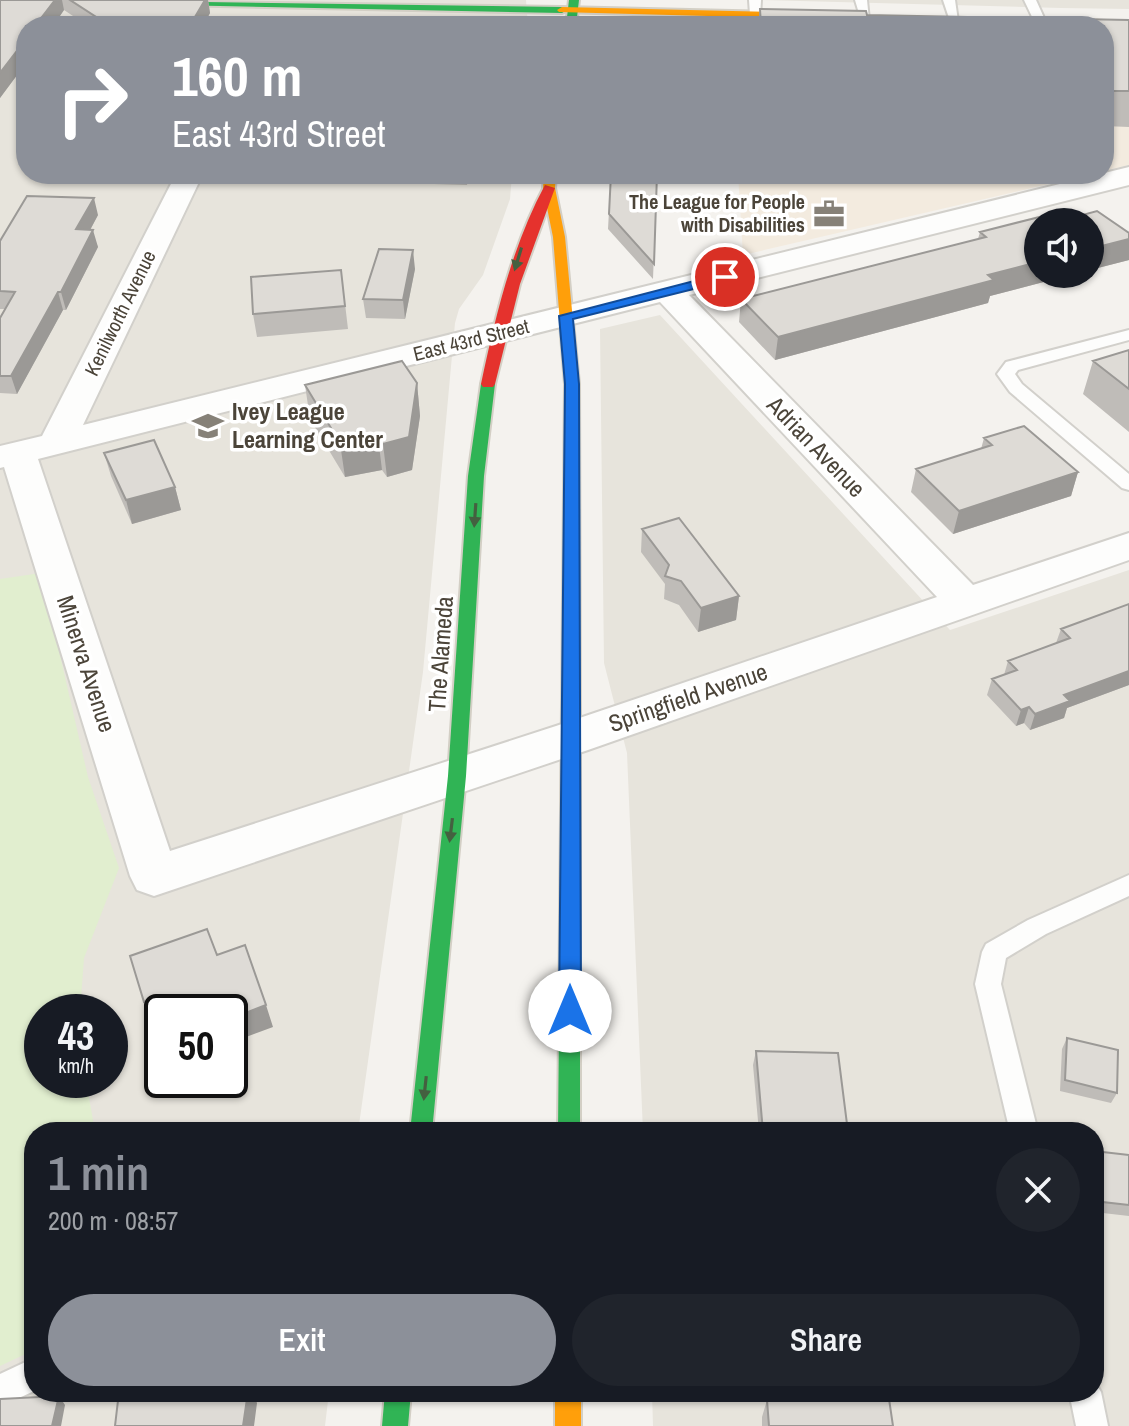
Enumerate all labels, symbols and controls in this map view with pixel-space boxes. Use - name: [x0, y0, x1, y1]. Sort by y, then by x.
- text: 160 m: [172, 38, 302, 113]
- icon: right: [40, 48, 144, 152]
- text: East 43rd Street: [172, 110, 385, 158]
- place label: The League for People with Disabilities: [629, 188, 805, 238]
- office icon: The League for People with Disabilities: [812, 197, 846, 231]
- map controls: [1024, 208, 1104, 288]
- button: sound: [1024, 208, 1104, 288]
- pin: [691, 243, 759, 311]
- street label: Kenilworth Avenue: [78, 246, 162, 380]
- one-way arrow: [511, 247, 524, 271]
- icon: arrive: [703, 255, 747, 299]
- street label: East 43rd Street: [410, 312, 532, 367]
- street label: Adrian Avenue: [760, 388, 873, 504]
- place label: Ivey League Learning Center: [232, 395, 383, 455]
- school or university icon: Ivey League Learning Center: [191, 409, 225, 443]
- one-way arrow: [468, 502, 481, 527]
- street label: Minerva Avenue: [50, 591, 124, 736]
- street label: The Alameda: [420, 595, 460, 713]
- street label: Springfield Avenue: [604, 655, 771, 739]
- one-way arrow: [444, 817, 457, 842]
- position arrow: [528, 969, 612, 1053]
- speed limit sign: 50: [144, 994, 248, 1098]
- text: 43: [58, 1009, 94, 1062]
- text: km/h: [58, 1052, 94, 1079]
- one-way arrow: [418, 1076, 431, 1101]
- text: 1 min: [48, 1140, 149, 1205]
- button: close: [996, 1148, 1080, 1232]
- text: 200 m · 08:57: [48, 1203, 178, 1238]
- button: Exit: [48, 1294, 556, 1386]
- button: Share: [572, 1294, 1080, 1386]

